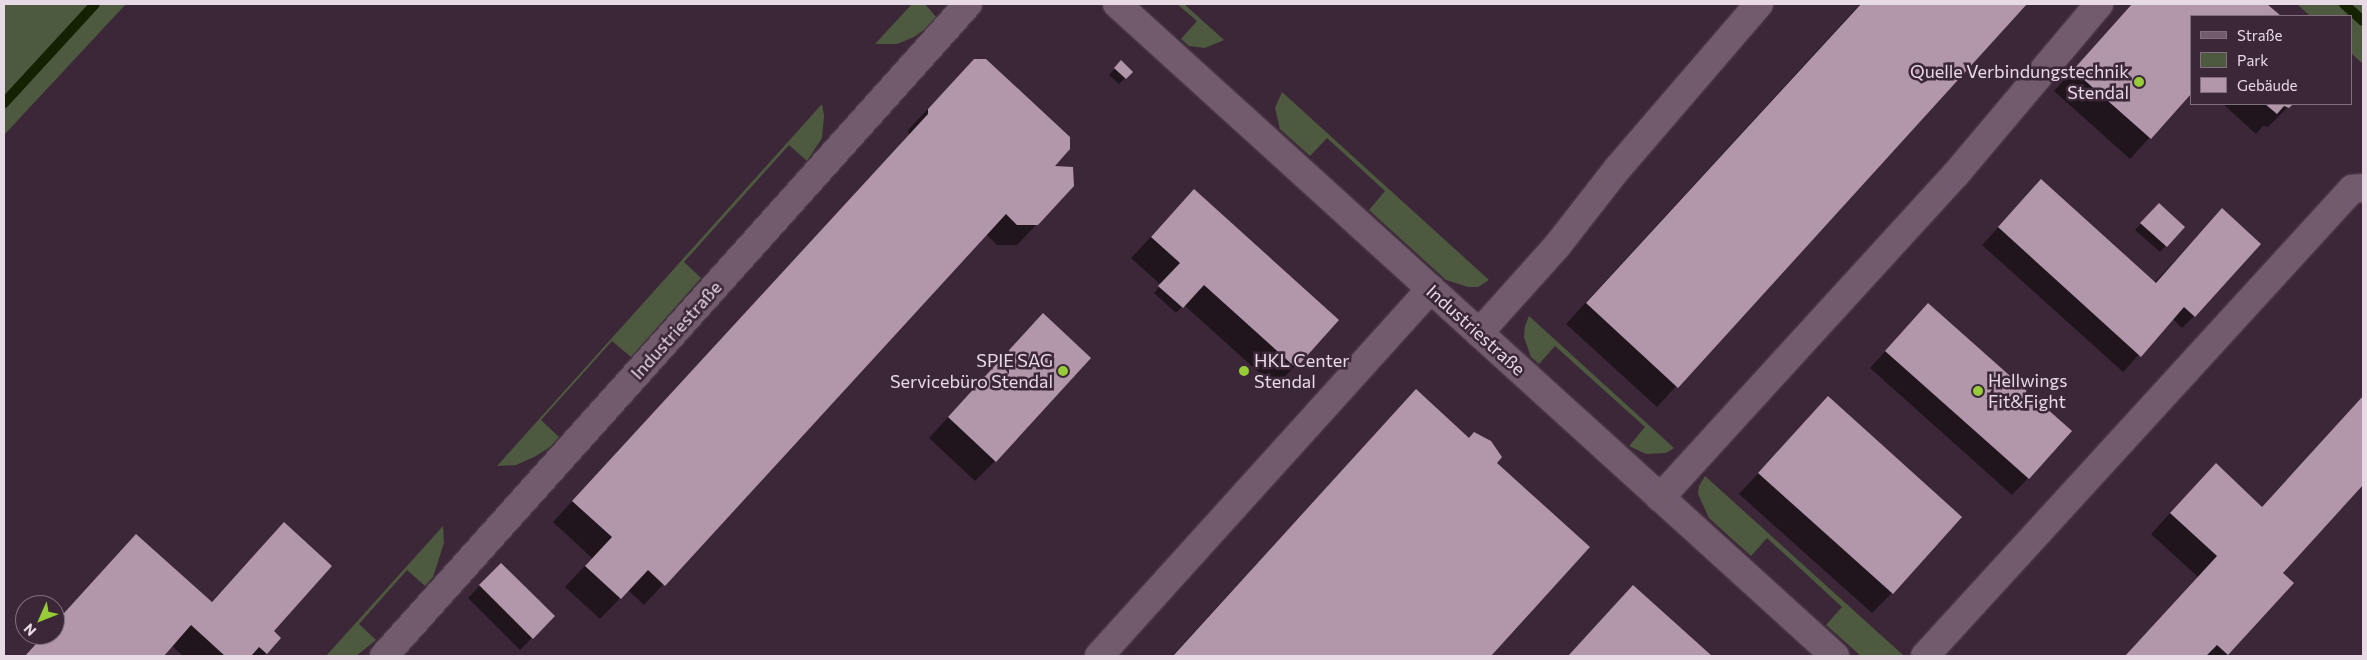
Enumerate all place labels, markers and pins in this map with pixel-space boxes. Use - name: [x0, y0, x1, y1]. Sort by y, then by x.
- place label: Quelle Verbindungstechnik Stendal: [1910, 61, 2129, 104]
- marker: Quelle Verbindungstechnik Stendal: [2133, 76, 2145, 88]
- place label: SPIE SAG Servicebüro Stendal: [890, 350, 1053, 392]
- place label: HKL Center Stendal: [1254, 350, 1349, 392]
- marker: SPIE SAG Servicebüro Stendal: [1057, 365, 1069, 377]
- marker: HKL Center Stendal: [1238, 365, 1250, 377]
- place label: Hellwings Fit&Fight: [1988, 370, 2067, 412]
- marker: Hellwings Fit&Fight: [1972, 385, 1984, 397]

